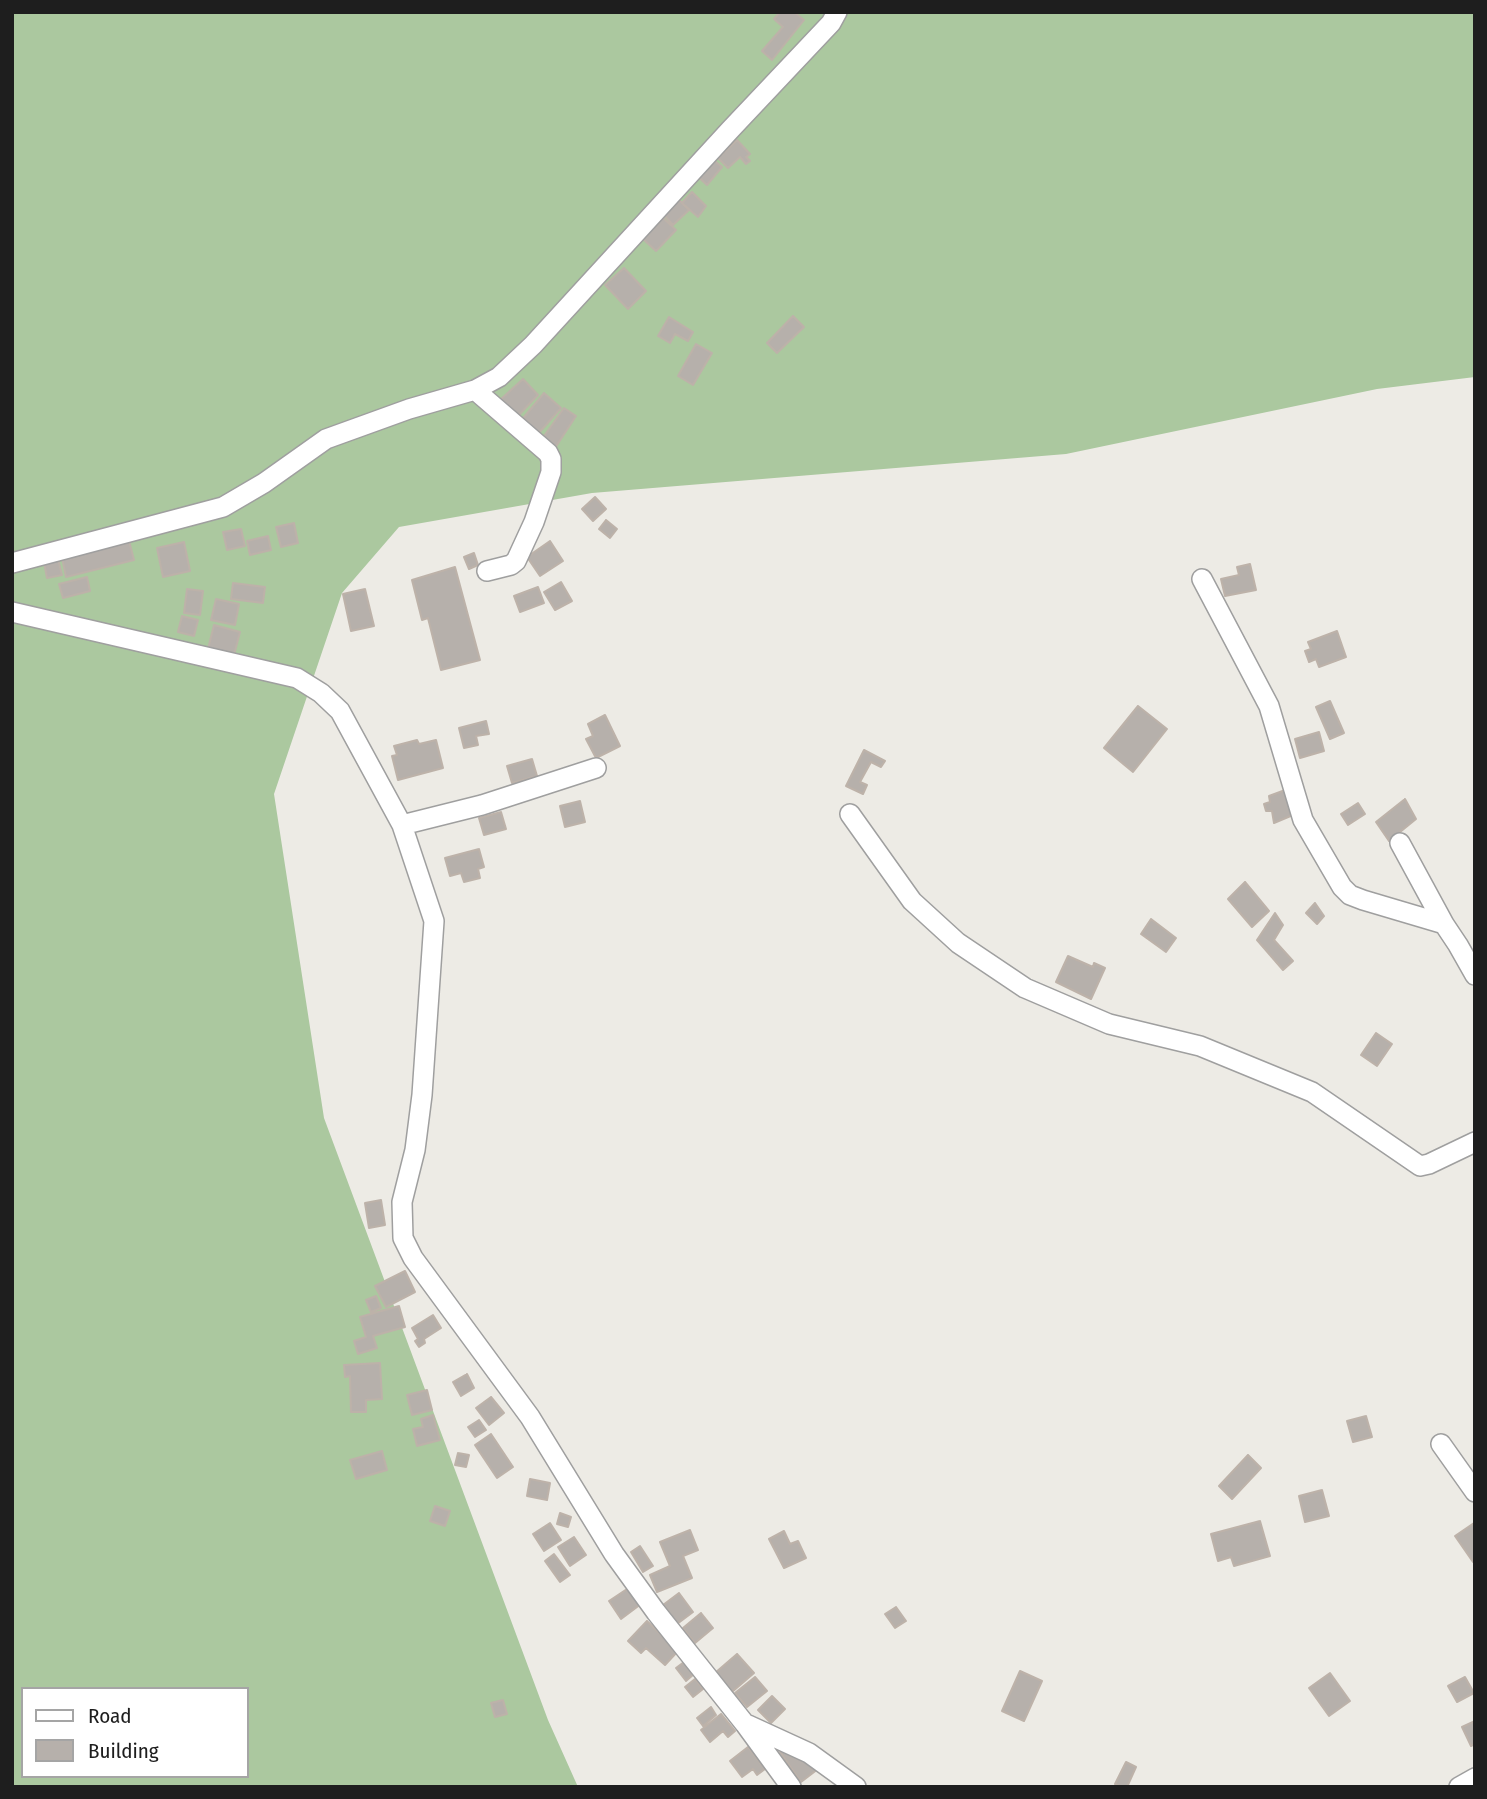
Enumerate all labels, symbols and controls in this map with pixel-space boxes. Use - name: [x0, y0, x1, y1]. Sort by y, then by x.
- legend: [21, 1687, 248, 1778]
- text: Road: [88, 1703, 132, 1729]
- text: Building: [88, 1738, 159, 1764]

